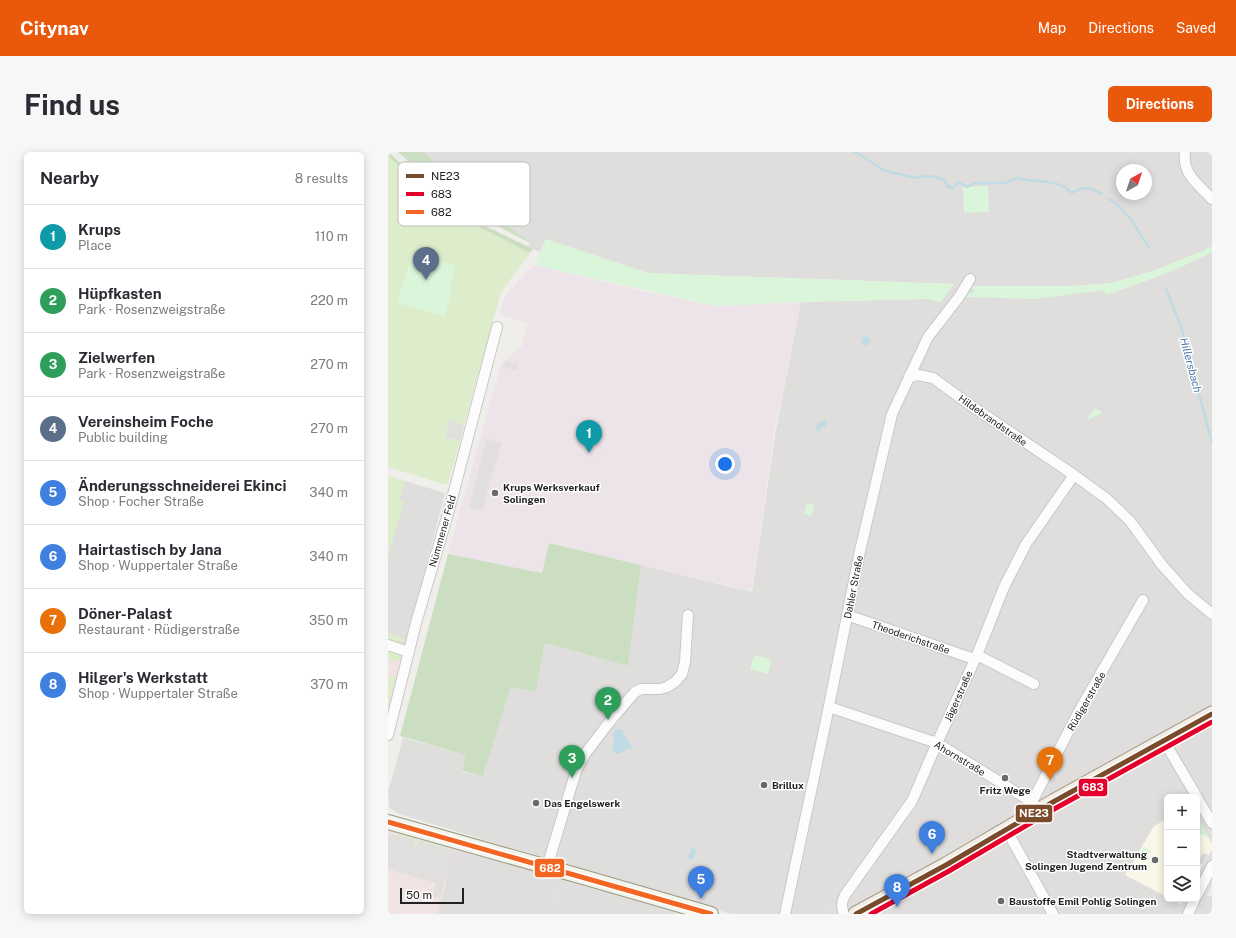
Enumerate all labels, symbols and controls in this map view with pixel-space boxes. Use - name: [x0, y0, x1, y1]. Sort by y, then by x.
- text: Citynav: [20, 17, 89, 39]
- text: Map: [1038, 20, 1066, 36]
- text: Directions: [1088, 20, 1154, 36]
- text: Saved: [1176, 20, 1216, 36]
- button: Directions: [1108, 86, 1212, 122]
- text: Find us: [24, 88, 120, 121]
- legend: [398, 162, 530, 226]
- north arrow: [1116, 164, 1152, 200]
- text: Nearby: [40, 168, 99, 188]
- text: NE23: [431, 170, 460, 182]
- text: 8 results: [295, 171, 348, 186]
- text: 683: [431, 188, 452, 200]
- text: 682: [431, 206, 452, 218]
- text: Krups: [78, 221, 121, 238]
- text: 1: [50, 229, 56, 244]
- text: 110 m: [315, 229, 348, 244]
- text: Place: [78, 238, 112, 253]
- pin: 4: [413, 247, 439, 280]
- text: Hüpfkasten: [78, 285, 162, 302]
- text: 2: [49, 293, 57, 308]
- text: 220 m: [310, 293, 348, 308]
- text: Park · Rosenzweigstraße: [78, 302, 225, 317]
- water label: Hillersbach: [1178, 336, 1204, 394]
- text: Zielwerfen: [78, 349, 155, 366]
- text: 3: [49, 357, 57, 372]
- text: 270 m: [310, 357, 348, 372]
- text: Park · Rosenzweigstraße: [78, 366, 225, 381]
- street label: Hildebrandstraße: [956, 392, 1030, 448]
- text: Vereinsheim Foche: [78, 413, 214, 430]
- pin: 1: [576, 420, 602, 453]
- text: 4: [49, 421, 57, 436]
- text: 270 m: [310, 421, 348, 436]
- text: Public building: [78, 430, 168, 445]
- your location: [715, 454, 735, 474]
- text: Änderungsschneiderei Ekinci: [78, 477, 286, 494]
- place label: Krups Werksverkauf Solingen: [503, 481, 600, 505]
- text: 5: [49, 485, 57, 500]
- text: 340 m: [309, 485, 348, 500]
- marker: Krups Werksverkauf Solingen: [490, 488, 500, 498]
- text: Shop · Focher Straße: [78, 494, 204, 509]
- street label: Nümmener Feld: [426, 494, 458, 568]
- text: Hairtastisch by Jana: [78, 541, 222, 558]
- text: 6: [49, 549, 57, 564]
- text: 340 m: [309, 549, 348, 564]
- street label: Dahler Straße: [841, 554, 865, 620]
- text: Shop · Wuppertaler Straße: [78, 558, 238, 573]
- text: Döner-Palast: [78, 605, 172, 622]
- text: 7: [49, 613, 57, 628]
- text: 350 m: [309, 613, 348, 628]
- street label: Theoderichstraße: [870, 618, 952, 656]
- text: Restaurant · Rüdigerstraße: [78, 622, 240, 637]
- street label: Jägerstraße: [941, 668, 975, 723]
- text: Hilger's Werkstatt: [78, 669, 208, 686]
- street label: Rüdigerstraße: [1064, 669, 1108, 733]
- text: 8: [49, 677, 57, 692]
- text: 370 m: [310, 677, 348, 692]
- text: Shop · Wuppertaler Straße: [78, 686, 238, 701]
- pin: 2: [595, 687, 621, 720]
- street label: Ahornstraße: [932, 738, 988, 778]
- pin: 3: [559, 745, 585, 778]
- pin: 7: [1037, 747, 1063, 780]
- marker: Fritz Wege: [1000, 773, 1010, 783]
- line badge: 683: [1078, 778, 1108, 797]
- place label: Brillux: [772, 779, 804, 791]
- marker: Brillux: [759, 780, 769, 790]
- text: 683: [1082, 781, 1104, 793]
- place label: Fritz Wege: [980, 784, 1031, 796]
- map controls: [1164, 794, 1200, 902]
- button: +: [1164, 794, 1200, 830]
- place label: Das Engelswerk: [544, 797, 620, 809]
- marker: Das Engelswerk: [531, 798, 541, 808]
- line badge: NE23: [1015, 804, 1053, 823]
- text: NE23: [1019, 807, 1049, 819]
- pin: 6: [919, 821, 945, 854]
- button: −: [1164, 830, 1200, 866]
- place label: Stadtverwaltung Solingen Jugend Zentrum: [1025, 848, 1148, 872]
- marker: Stadtverwaltung Solingen Jugend Zentrum: [1150, 855, 1160, 865]
- line badge: 682: [534, 858, 565, 878]
- text: 682: [539, 862, 561, 874]
- pin: 5: [688, 866, 714, 899]
- button: layers: [1164, 866, 1200, 902]
- pin: 8: [884, 874, 910, 907]
- scale bar: [400, 886, 464, 905]
- text: 50 m: [406, 889, 432, 901]
- place label: Baustoffe Emil Pohlig Solingen: [1009, 895, 1156, 907]
- marker: Baustoffe Emil Pohlig Solingen: [996, 896, 1006, 906]

